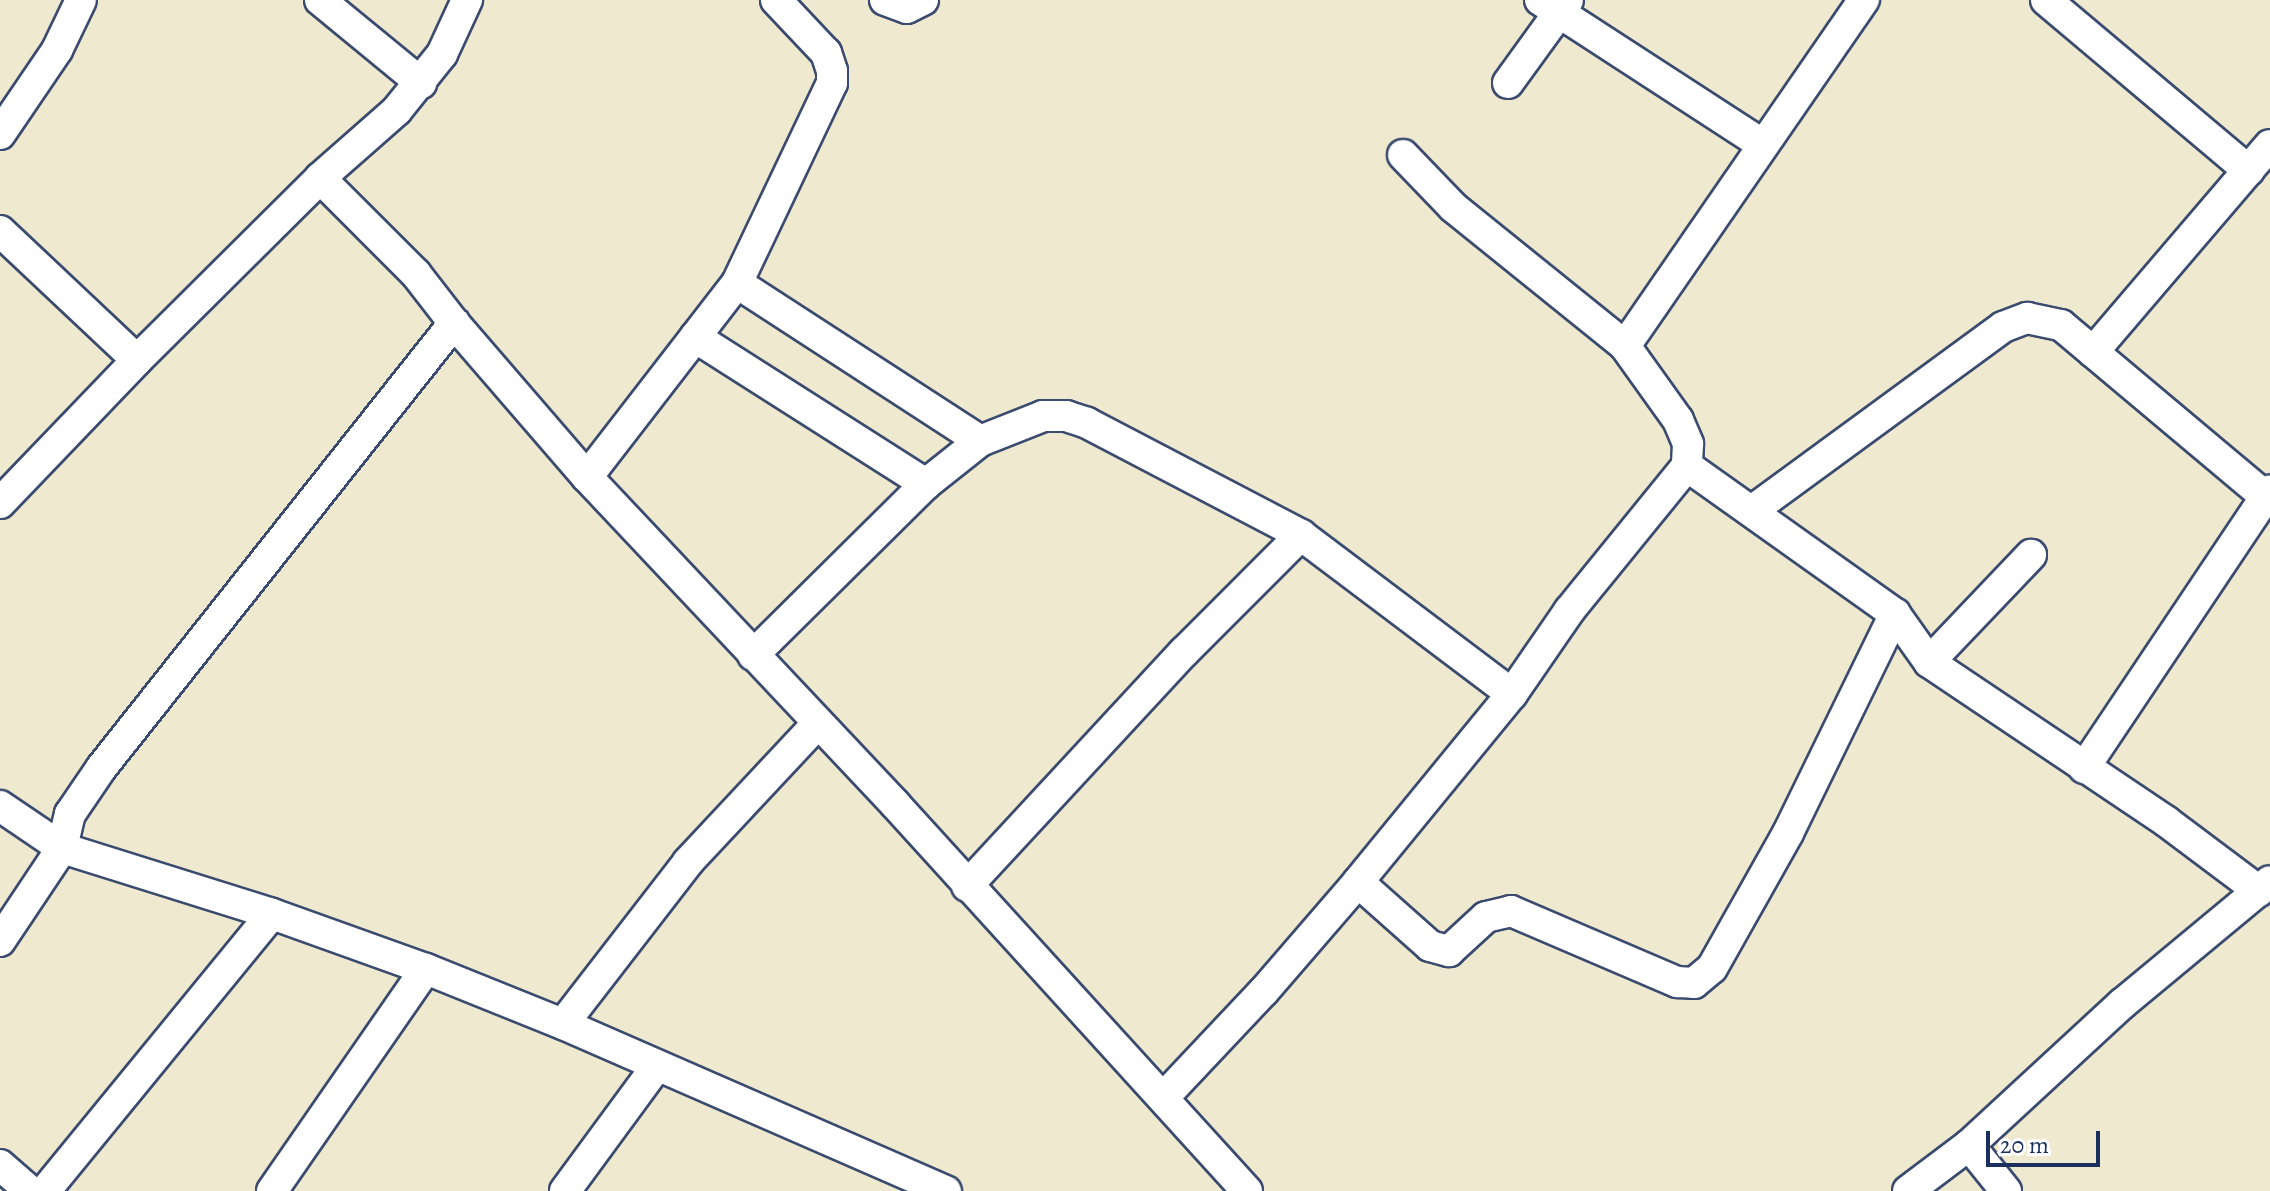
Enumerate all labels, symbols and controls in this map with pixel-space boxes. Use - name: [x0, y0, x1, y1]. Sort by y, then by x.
- scale bar: [1990, 1115, 2104, 1165]
- text: 20 m: [2000, 1129, 2049, 1161]

